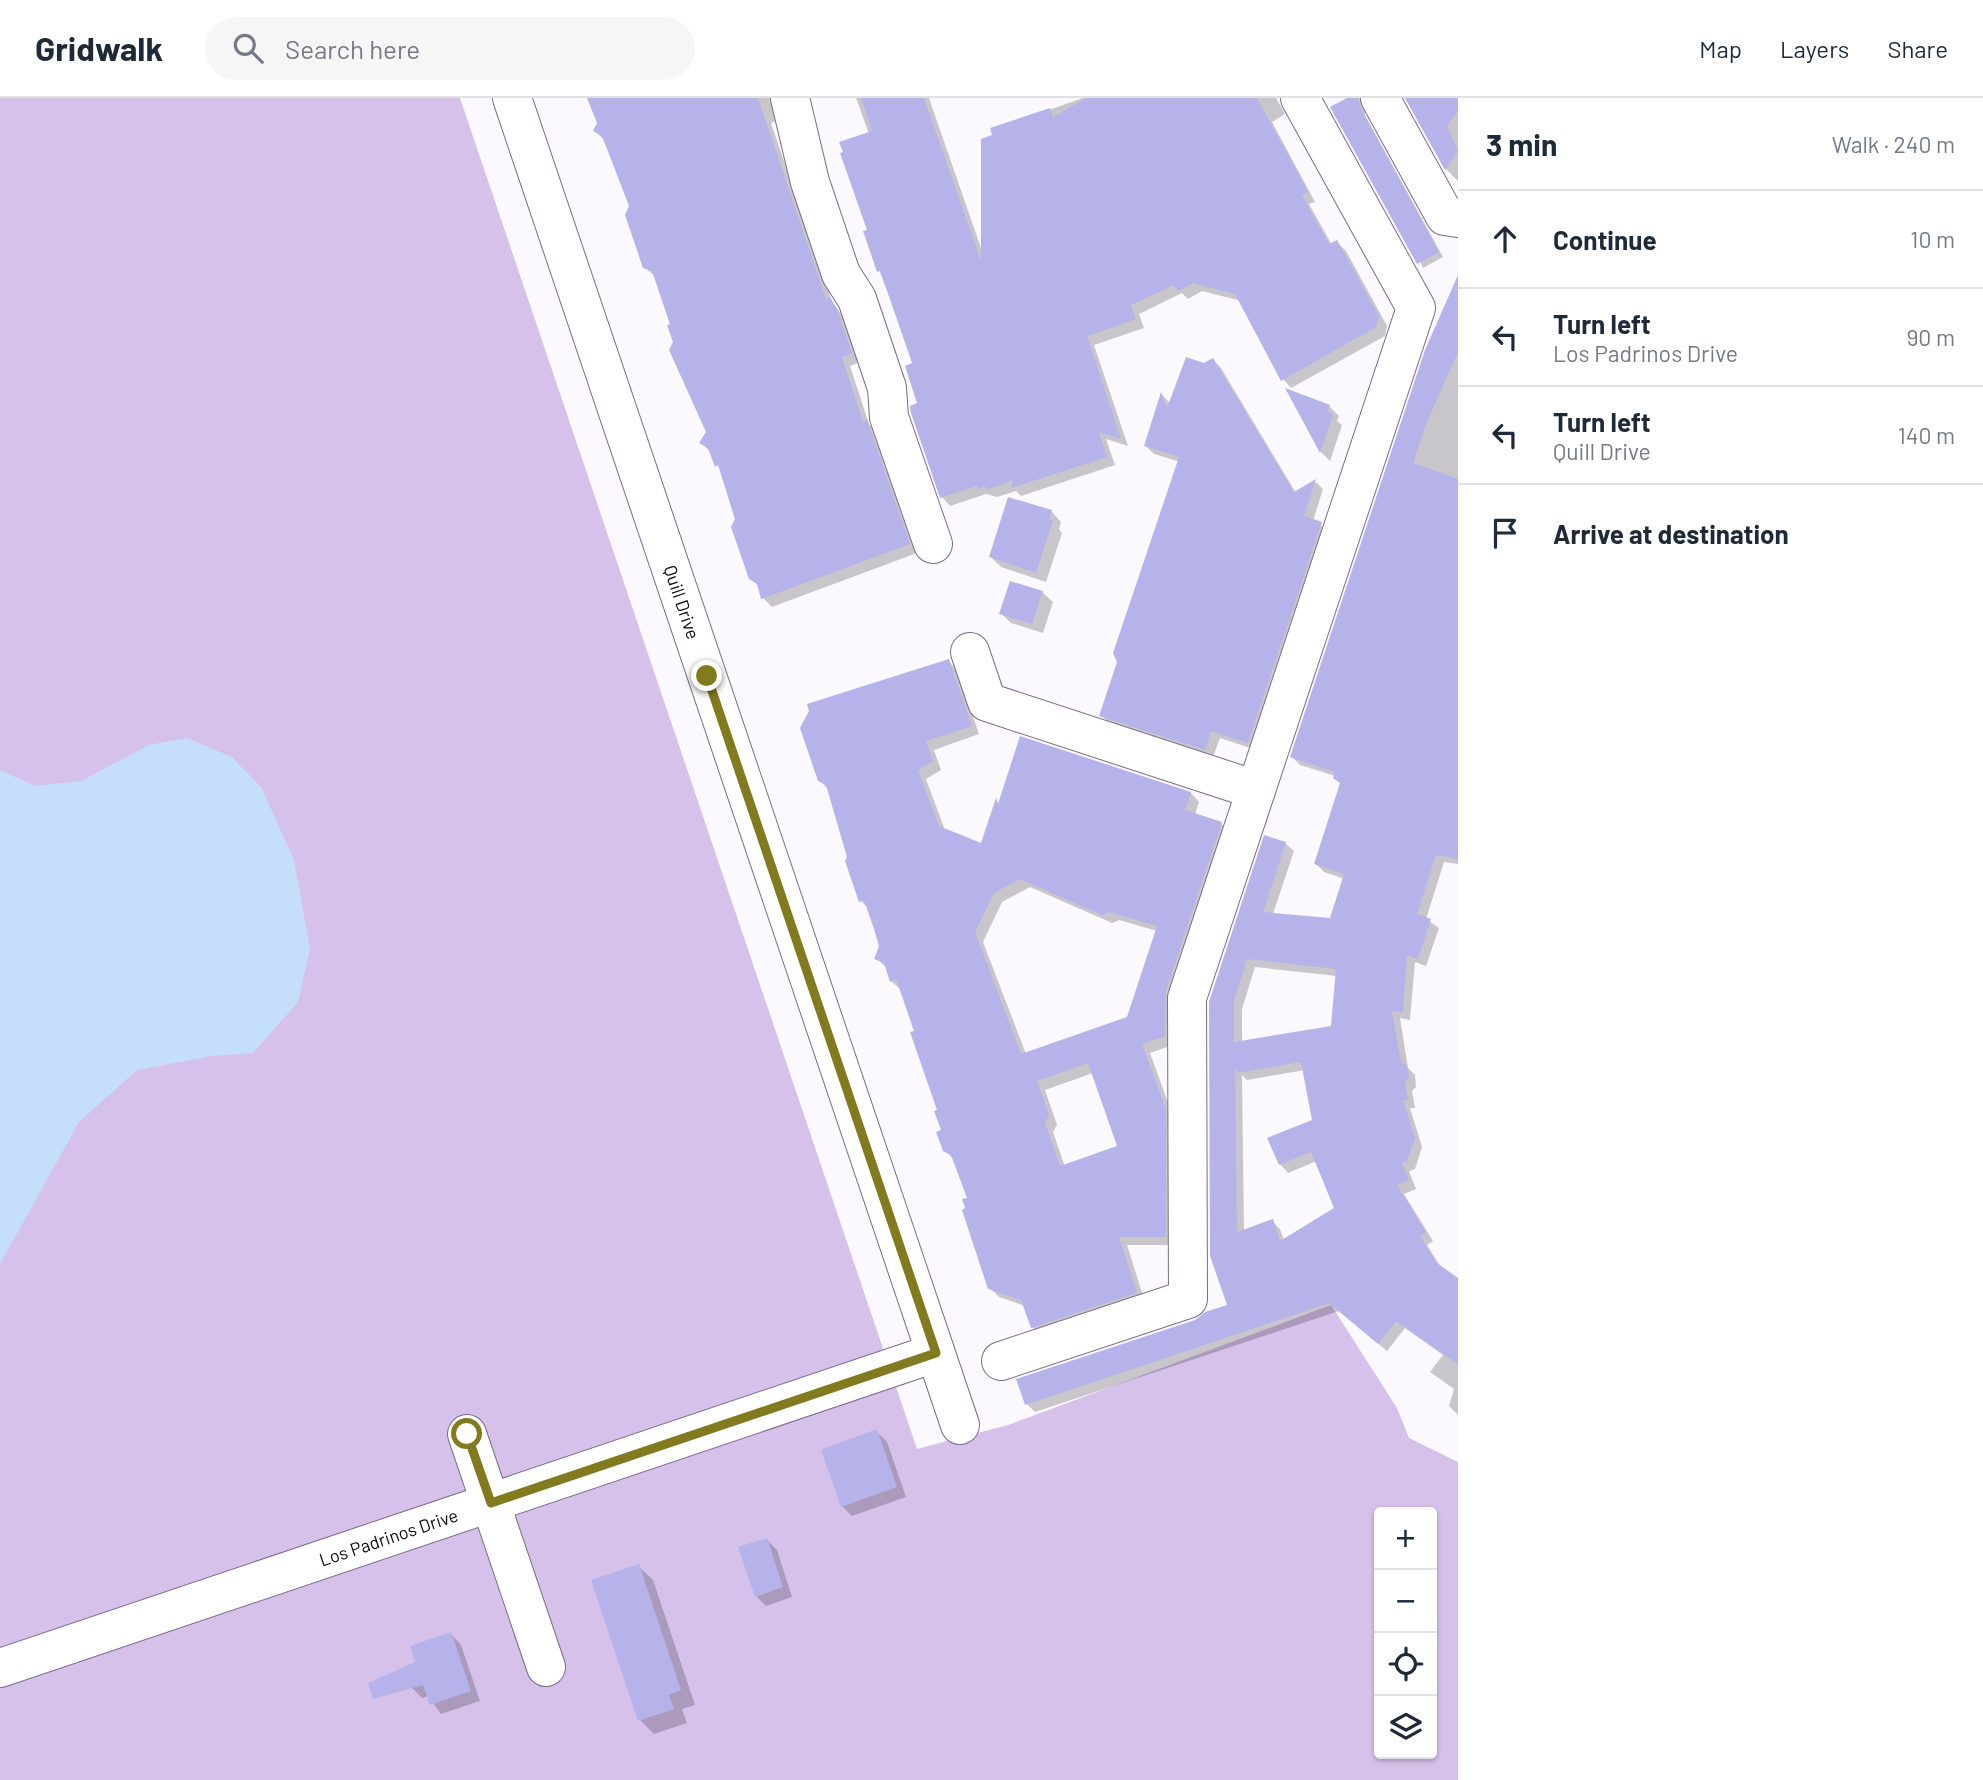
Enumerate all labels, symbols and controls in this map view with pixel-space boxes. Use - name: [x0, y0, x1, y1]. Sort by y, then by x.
- search box: [205, 17, 695, 80]
- text: Gridwalk: [35, 28, 163, 68]
- icon: search: [229, 29, 267, 67]
- text: Search here: [285, 33, 420, 64]
- text: Map: [1699, 34, 1742, 63]
- text: Layers: [1780, 34, 1849, 63]
- text: Share: [1887, 34, 1948, 63]
- text: 3 min: [1486, 126, 1557, 162]
- text: Walk · 240 m: [1832, 130, 1955, 158]
- icon: ahead: [1486, 220, 1524, 258]
- text: Continue: [1553, 224, 1657, 255]
- text: 10 m: [1910, 225, 1955, 253]
- text: Turn left: [1553, 308, 1651, 339]
- icon: left: [1486, 318, 1524, 356]
- text: 90 m: [1906, 323, 1955, 351]
- text: Los Padrinos Drive: [1553, 339, 1738, 367]
- text: Turn left: [1553, 406, 1651, 437]
- icon: left: [1486, 416, 1524, 454]
- text: 140 m: [1898, 421, 1955, 449]
- text: Quill Drive: [1553, 437, 1651, 465]
- icon: arrive: [1486, 514, 1524, 552]
- text: Arrive at destination: [1553, 518, 1789, 549]
- street label: Quill Drive: [659, 562, 705, 642]
- route end: [691, 660, 722, 691]
- route start: [451, 1418, 482, 1449]
- street label: Los Padrinos Drive: [316, 1504, 461, 1571]
- map controls: [1374, 1507, 1437, 1759]
- button: +: [1374, 1507, 1437, 1570]
- button: −: [1374, 1570, 1437, 1633]
- button: locate: [1374, 1633, 1437, 1696]
- button: layers: [1374, 1696, 1437, 1759]

